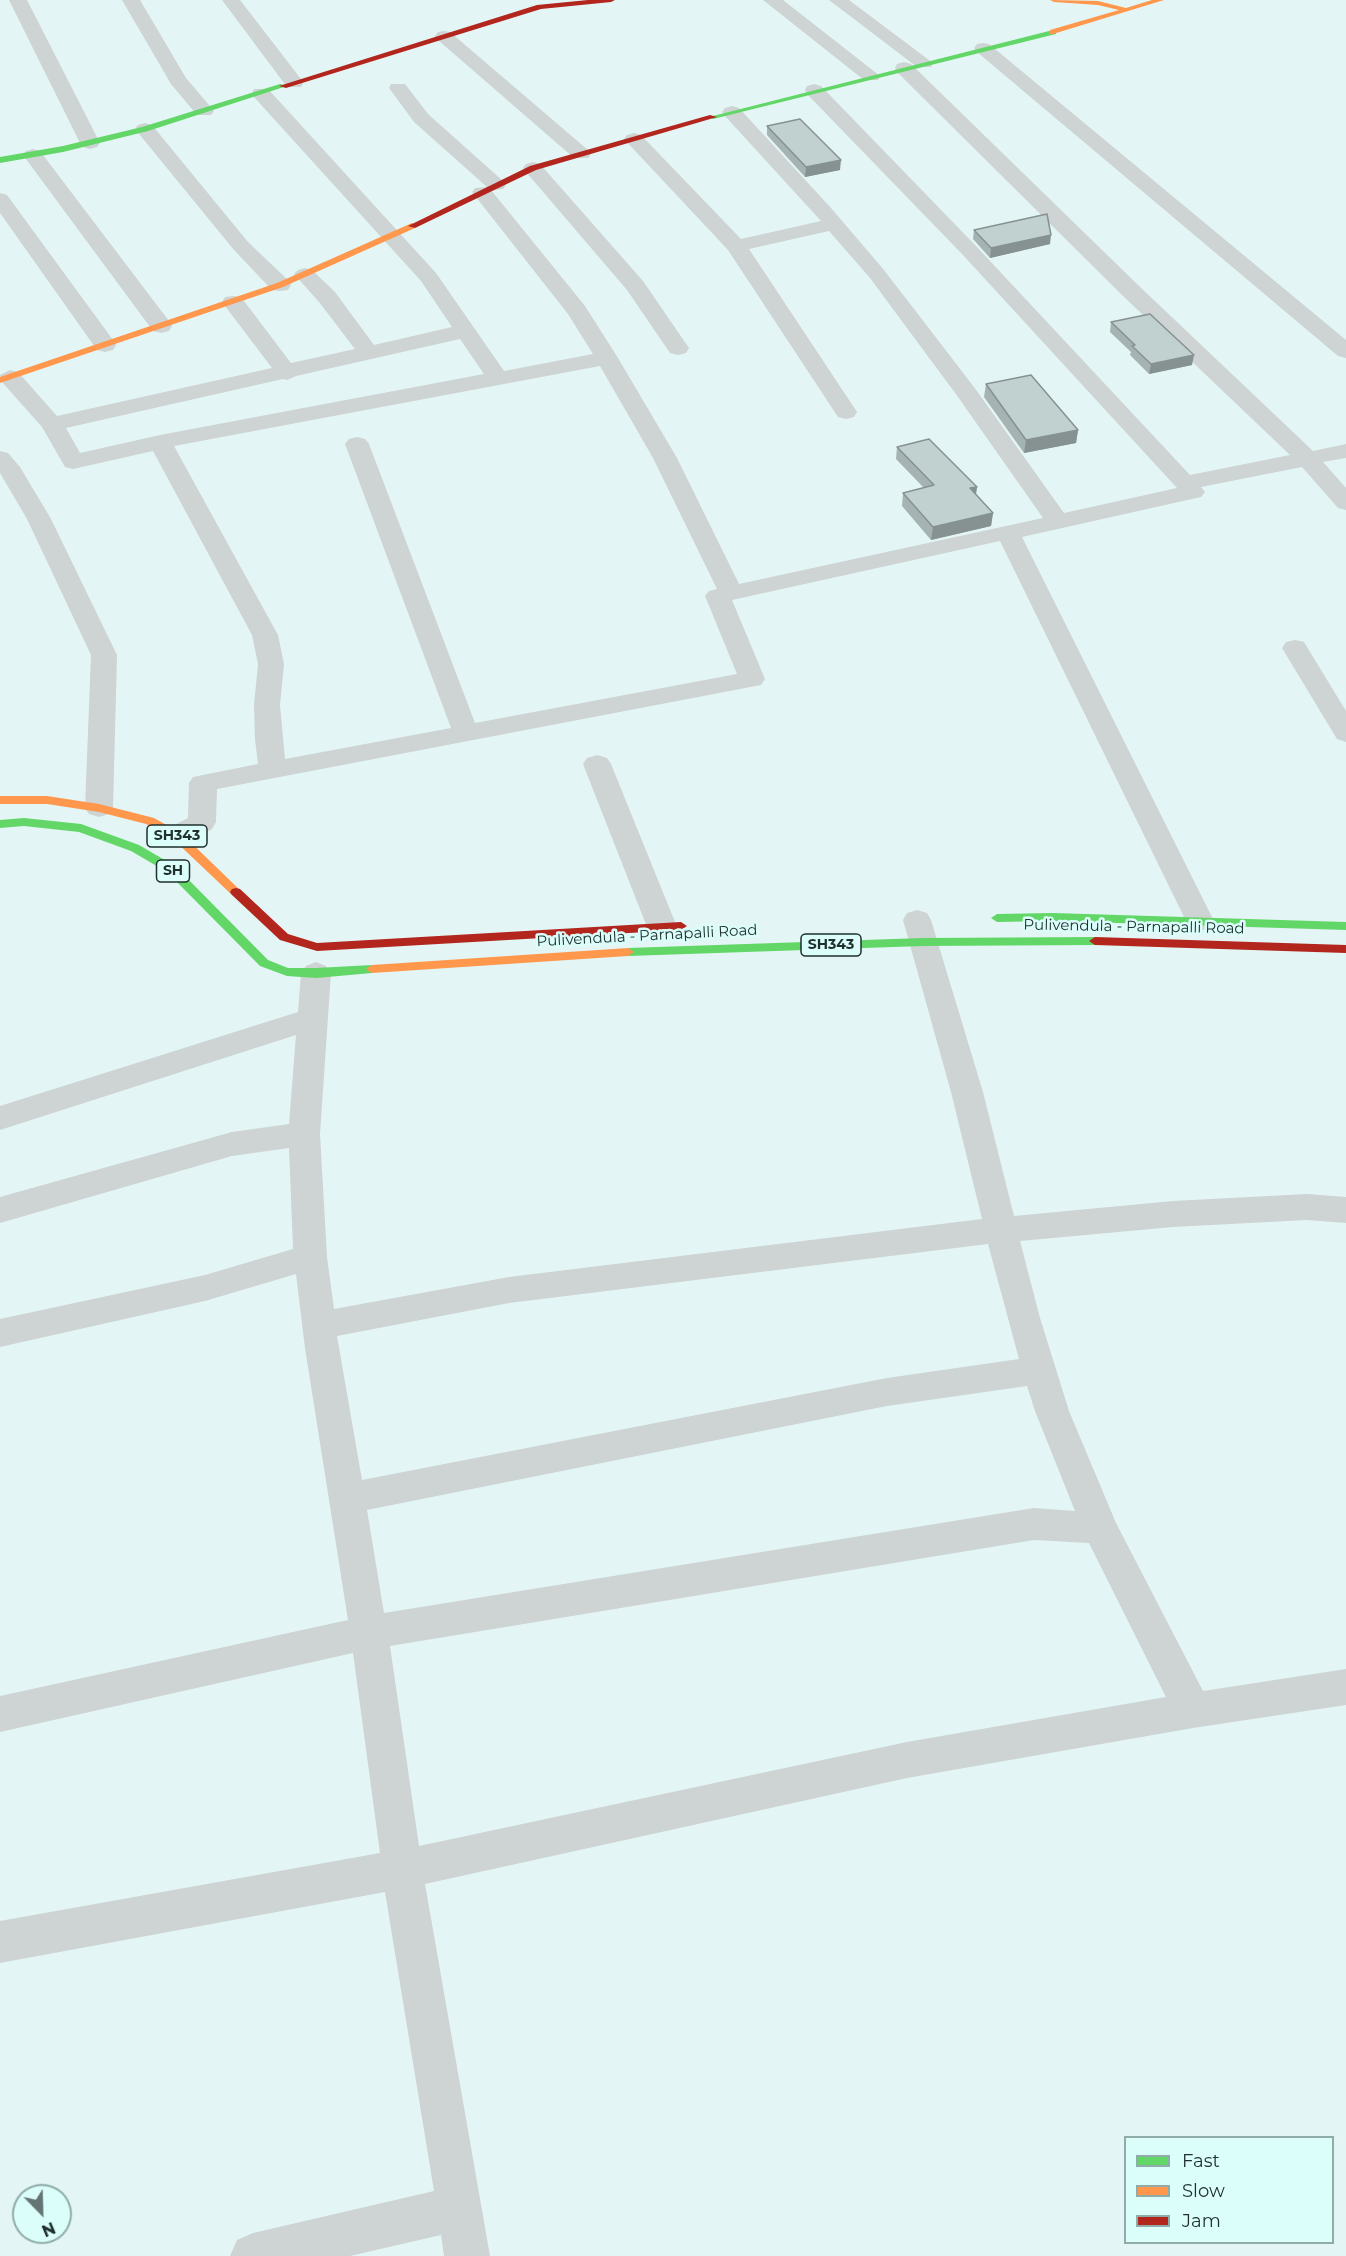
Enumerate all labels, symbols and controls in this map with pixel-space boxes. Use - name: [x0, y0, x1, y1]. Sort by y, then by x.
- road number: SH343: [147, 825, 207, 847]
- road number: SH: [156, 860, 190, 882]
- street label: Pulivendula - Parnapalli Road: [1023, 916, 1245, 938]
- street label: Pulivendula - Parnapalli Road: [536, 921, 758, 951]
- road number: SH343: [801, 934, 861, 956]
- legend: [1124, 2136, 1334, 2244]
- text: Fast: [1182, 2150, 1220, 2172]
- text: Slow: [1182, 2180, 1225, 2202]
- north arrow: [12, 2184, 72, 2244]
- text: Jam: [1182, 2210, 1221, 2232]
- text: N: [39, 2218, 58, 2240]

